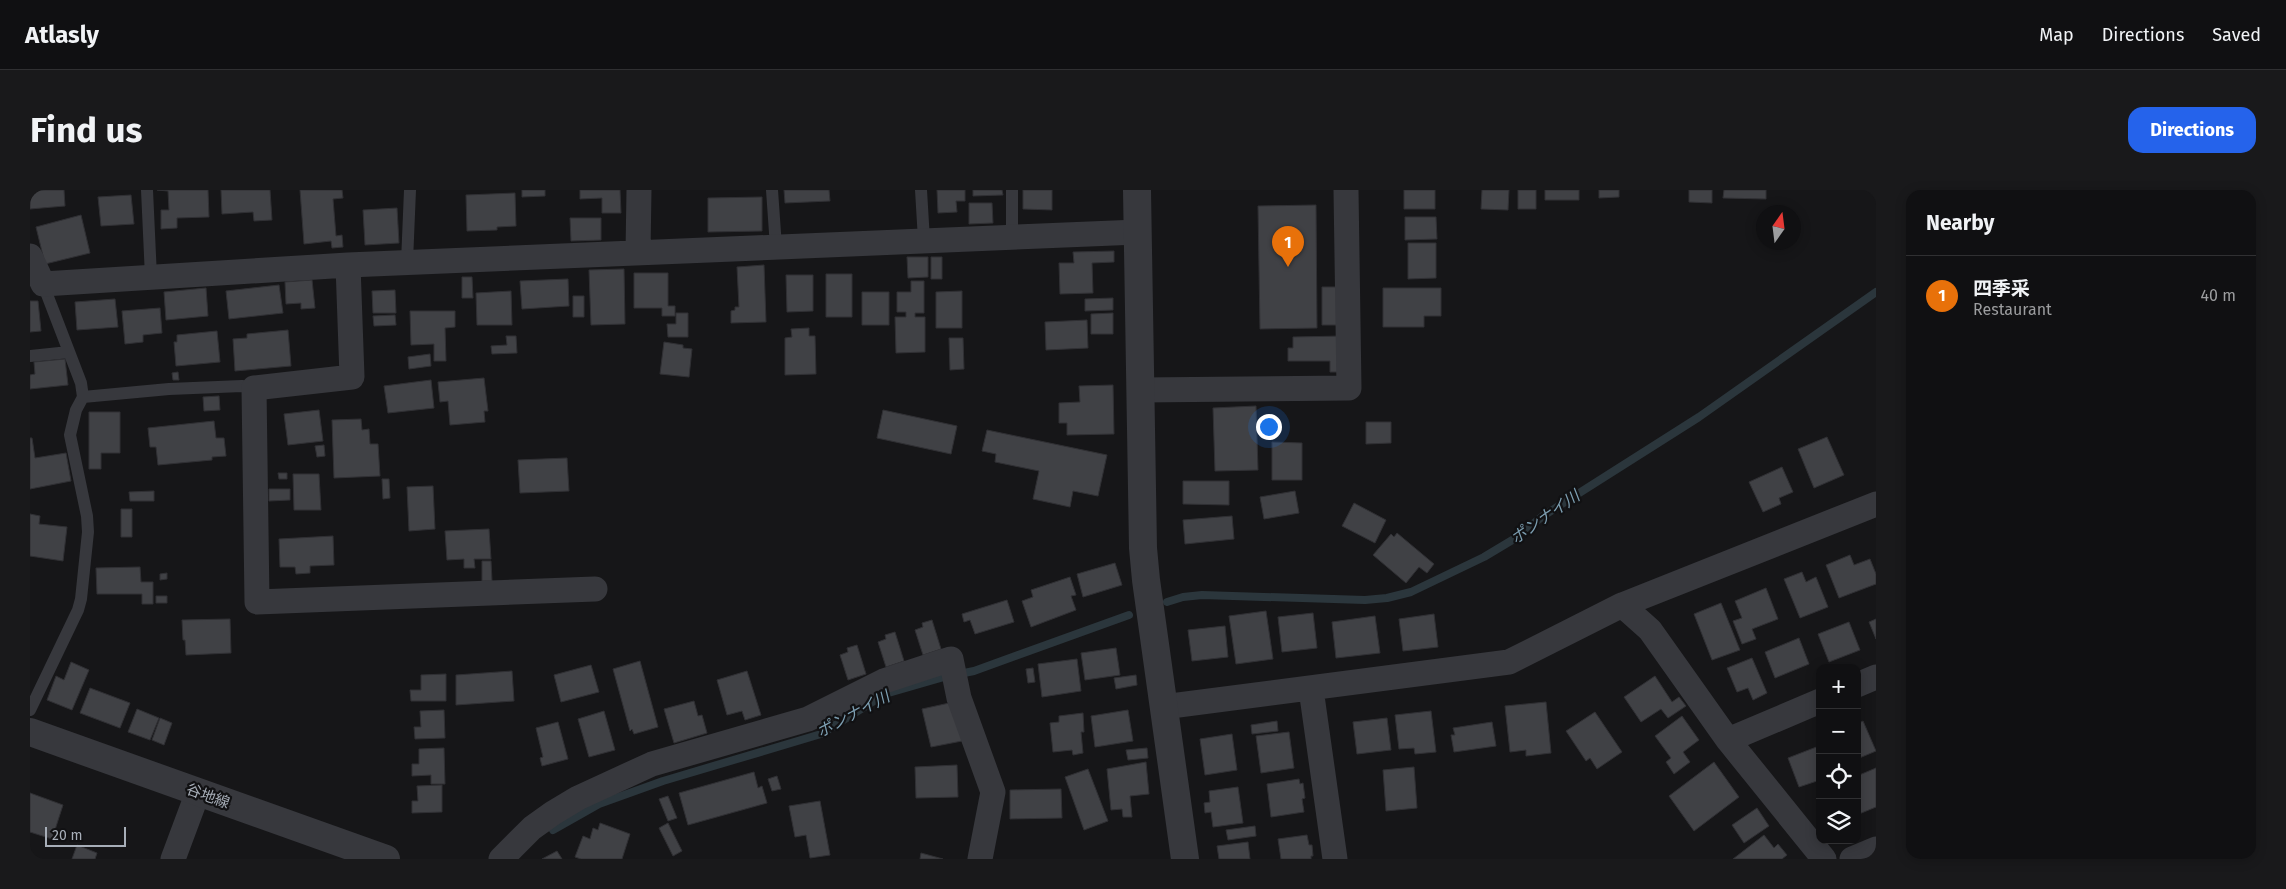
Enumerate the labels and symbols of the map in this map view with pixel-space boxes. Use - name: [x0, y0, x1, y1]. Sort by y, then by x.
- north arrow: [1756, 205, 1801, 250]
- pin: 1: [1272, 226, 1304, 267]
- your location: [1256, 414, 1282, 440]
- water label: ポンナイ川: [1507, 485, 1585, 548]
- water label: ポンナイ川: [813, 686, 895, 741]
- street label: 谷地線: [184, 780, 232, 812]
- scale bar: [45, 824, 126, 847]

